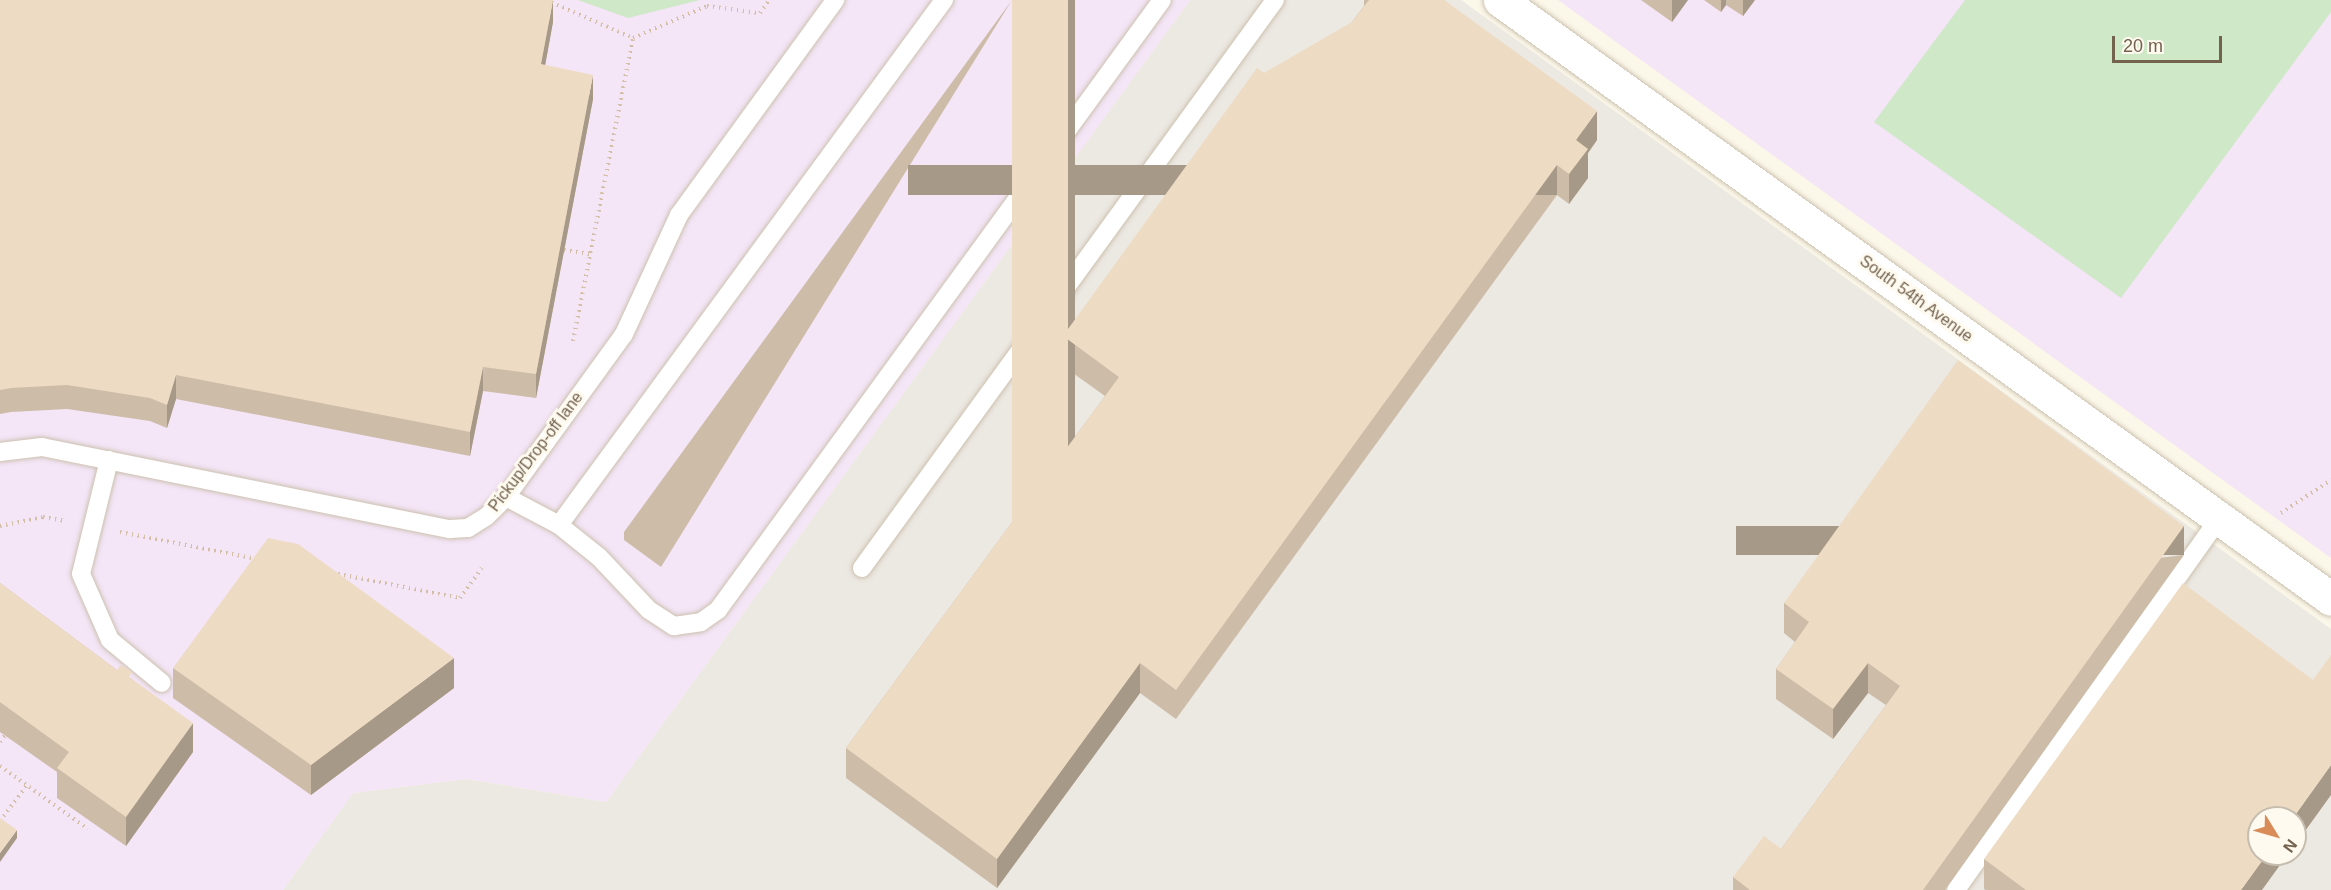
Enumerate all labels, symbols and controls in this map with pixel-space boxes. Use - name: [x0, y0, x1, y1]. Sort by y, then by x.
- scale bar: [2115, 24, 2224, 62]
- text: 20 m: [2123, 36, 2163, 56]
- street label: South 54th Avenue: [1855, 251, 1977, 347]
- street label: Pickup/Drop-off lane: [485, 388, 587, 516]
- north arrow: [2247, 806, 2307, 866]
- text: N: [2280, 836, 2300, 856]

